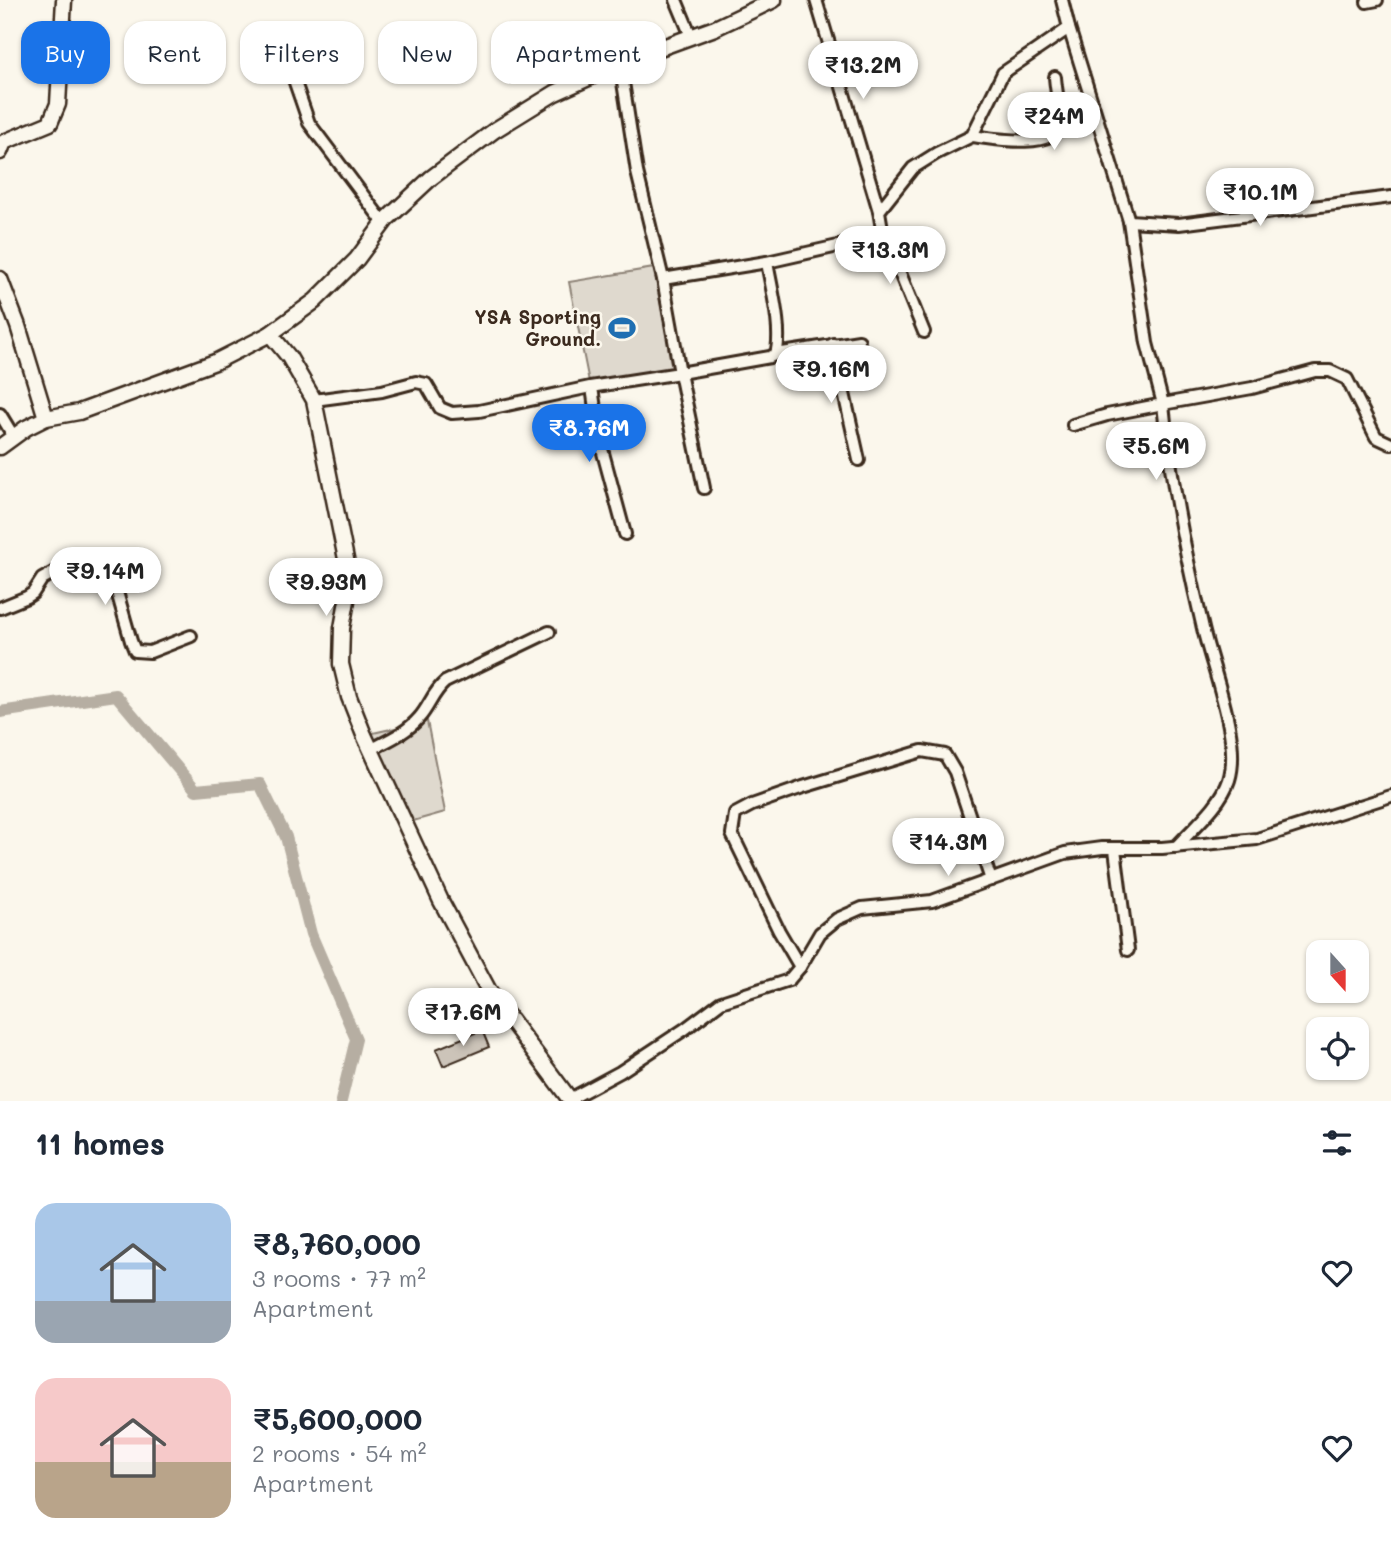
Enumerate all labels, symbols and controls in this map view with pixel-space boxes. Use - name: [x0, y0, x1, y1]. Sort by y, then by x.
- chip: Buy: [21, 21, 110, 84]
- chip: Rent: [124, 21, 226, 84]
- chip: Filters: [240, 21, 364, 84]
- chip: New: [378, 21, 477, 84]
- chip: Apartment: [491, 21, 666, 84]
- pin: ₹13.2M: [806, 42, 920, 101]
- text: ₹13.2M: [824, 49, 902, 79]
- pin: ₹24M: [1013, 92, 1095, 152]
- text: ₹24M: [1023, 100, 1085, 130]
- pin: ₹10.1M: [1203, 168, 1317, 228]
- text: ₹10.1M: [1222, 176, 1298, 206]
- pin: ₹13.3M: [833, 226, 947, 286]
- text: ₹13.3M: [851, 234, 929, 264]
- place label: YSA Sporting Ground.: [474, 304, 601, 351]
- sports icon: YSA Sporting Ground.: [607, 313, 637, 343]
- pin: ₹9.16M: [774, 346, 888, 405]
- text: ₹9.16M: [792, 353, 870, 383]
- pin: ₹8.76M: [532, 405, 646, 464]
- text: ₹8.76M: [548, 412, 630, 442]
- pin: ₹5.6M: [1107, 422, 1205, 482]
- text: ₹5.6M: [1122, 430, 1190, 460]
- pin: ₹9.14M: [48, 548, 162, 607]
- text: ₹9.14M: [65, 555, 145, 585]
- pin: ₹9.93M: [269, 558, 383, 618]
- text: ₹9.93M: [285, 566, 367, 596]
- pin: ₹14.3M: [891, 818, 1005, 878]
- text: ₹14.3M: [908, 826, 988, 856]
- north arrow: [1306, 940, 1368, 1003]
- map controls: [1306, 940, 1369, 1080]
- pin: ₹17.6M: [406, 988, 520, 1048]
- text: ₹17.6M: [424, 996, 502, 1026]
- button: locate: [1306, 1017, 1369, 1080]
- text: 11 homes: [35, 1123, 165, 1163]
- icon: filters: [1318, 1124, 1356, 1162]
- text: ₹8,760,000: [252, 1223, 421, 1263]
- icon: home: [91, 1231, 175, 1315]
- icon: heart: [1318, 1254, 1356, 1292]
- text: 3 rooms · 77 m²: [252, 1263, 426, 1293]
- text: Apartment: [252, 1293, 374, 1323]
- text: ₹5,600,000: [252, 1398, 422, 1438]
- icon: home: [91, 1406, 175, 1490]
- icon: heart: [1318, 1429, 1356, 1467]
- text: 2 rooms · 54 m²: [252, 1438, 427, 1468]
- text: Apartment: [252, 1468, 374, 1498]

